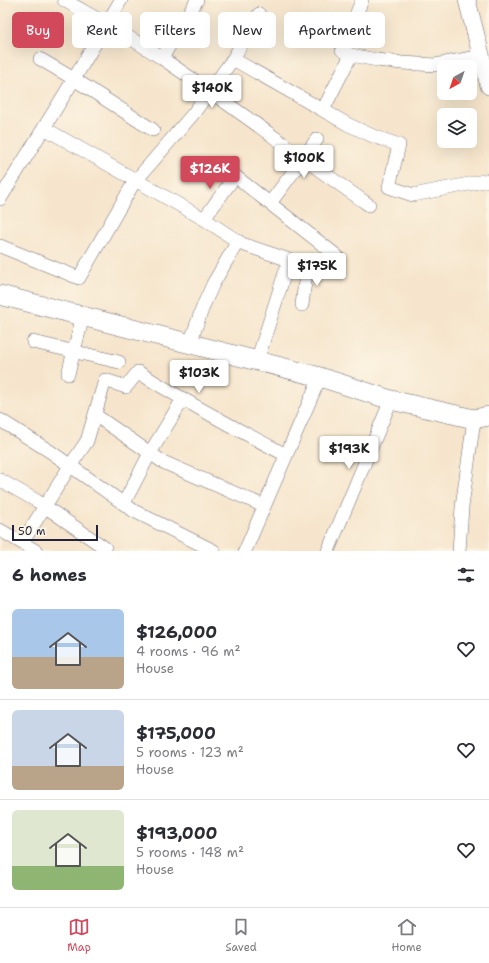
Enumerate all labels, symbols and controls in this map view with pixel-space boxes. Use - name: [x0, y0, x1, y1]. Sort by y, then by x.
- chip: Buy: [12, 12, 64, 48]
- chip: Rent: [72, 12, 132, 48]
- chip: Filters: [140, 12, 210, 48]
- chip: New: [218, 12, 276, 48]
- chip: Apartment: [284, 12, 385, 48]
- north arrow: [437, 60, 477, 100]
- map controls: [437, 60, 477, 148]
- pin: $140K: [184, 75, 240, 109]
- text: $140K: [191, 79, 233, 96]
- button: layers: [437, 108, 477, 148]
- pin: $100K: [276, 145, 332, 179]
- text: $100K: [283, 149, 325, 166]
- pin: $126K: [182, 156, 238, 190]
- text: $126K: [190, 160, 230, 177]
- pin: $175K: [289, 253, 345, 287]
- text: $175K: [297, 257, 337, 274]
- pin: $103K: [171, 360, 227, 394]
- text: $103K: [179, 364, 219, 381]
- pin: $193K: [321, 436, 377, 470]
- text: $193K: [328, 440, 370, 457]
- scale bar: [12, 523, 98, 542]
- text: 50 m: [18, 524, 46, 539]
- text: 6 homes: [12, 564, 87, 586]
- icon: filters: [455, 564, 477, 586]
- text: $126,000: [136, 621, 217, 643]
- icon: home: [44, 625, 92, 673]
- icon: heart: [455, 638, 477, 660]
- text: 4 rooms · 96 m²: [136, 643, 240, 660]
- text: House: [136, 660, 174, 677]
- text: $175,000: [136, 722, 216, 744]
- icon: home: [44, 726, 92, 774]
- icon: heart: [455, 739, 477, 761]
- text: 5 rooms · 123 m²: [136, 744, 244, 761]
- text: House: [136, 761, 174, 778]
- text: $193,000: [136, 822, 217, 844]
- icon: home: [44, 826, 92, 874]
- icon: heart: [455, 839, 477, 861]
- text: 5 rooms · 148 m²: [136, 844, 244, 861]
- text: House: [136, 861, 174, 878]
- tab: Map: [67, 916, 91, 955]
- tab: Saved: [226, 916, 257, 955]
- tab: Home: [391, 916, 422, 955]

